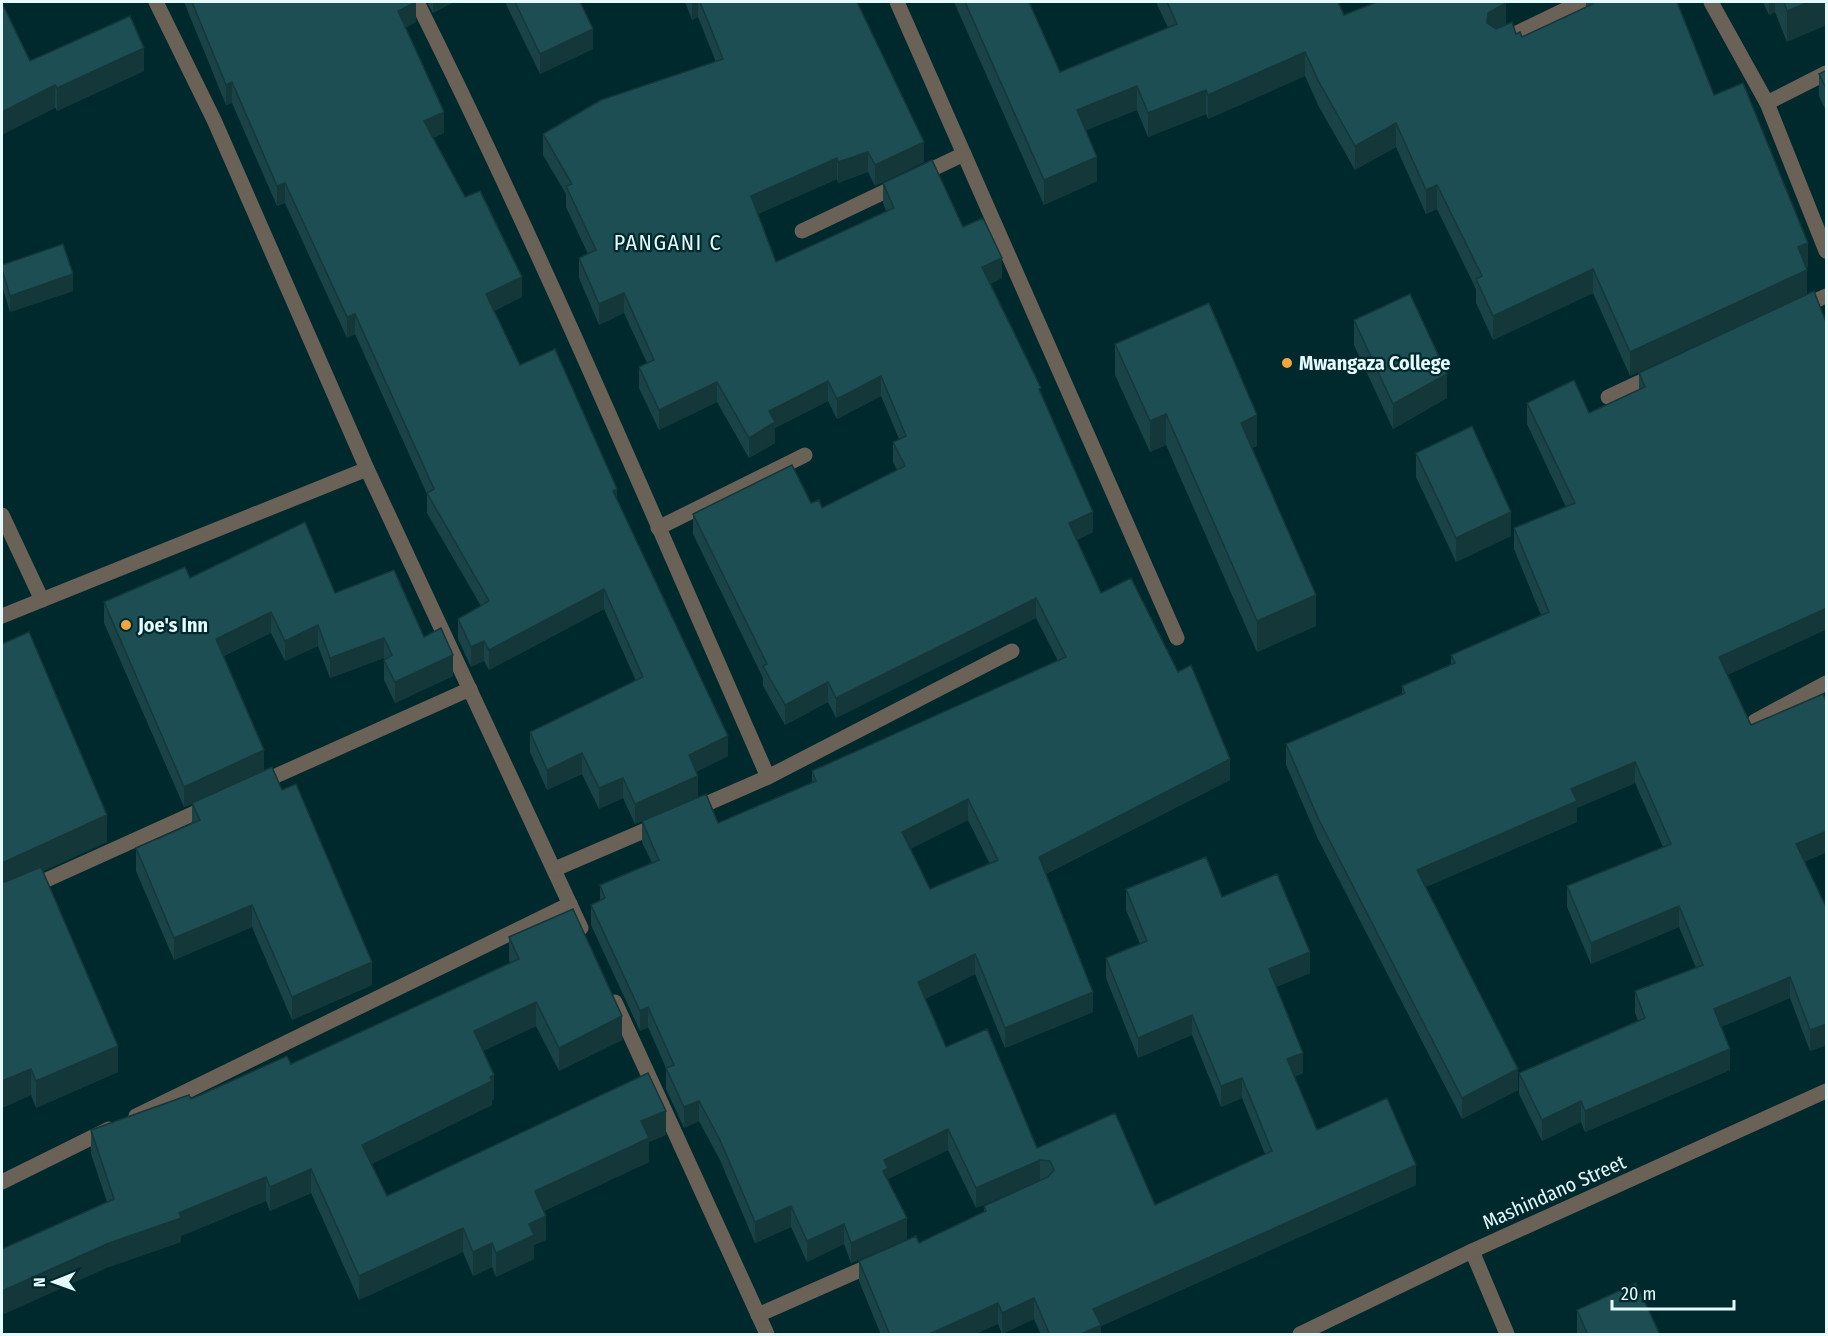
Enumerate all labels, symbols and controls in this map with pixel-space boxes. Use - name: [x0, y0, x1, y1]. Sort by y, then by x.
- district label: PANGANI C: [614, 229, 722, 256]
- place label: Mwangaza College: [1299, 351, 1450, 375]
- marker: Mwangaza College: [1280, 356, 1294, 370]
- place label: Joe's Inn: [137, 613, 208, 637]
- marker: Joe's Inn: [119, 618, 133, 632]
- street label: Mashindano Street: [1479, 1150, 1630, 1234]
- north arrow: [24, 1252, 84, 1312]
- scale bar: [1612, 1273, 1734, 1311]
- text: N: [30, 1277, 49, 1287]
- text: 20 m: [1621, 1283, 1656, 1305]

